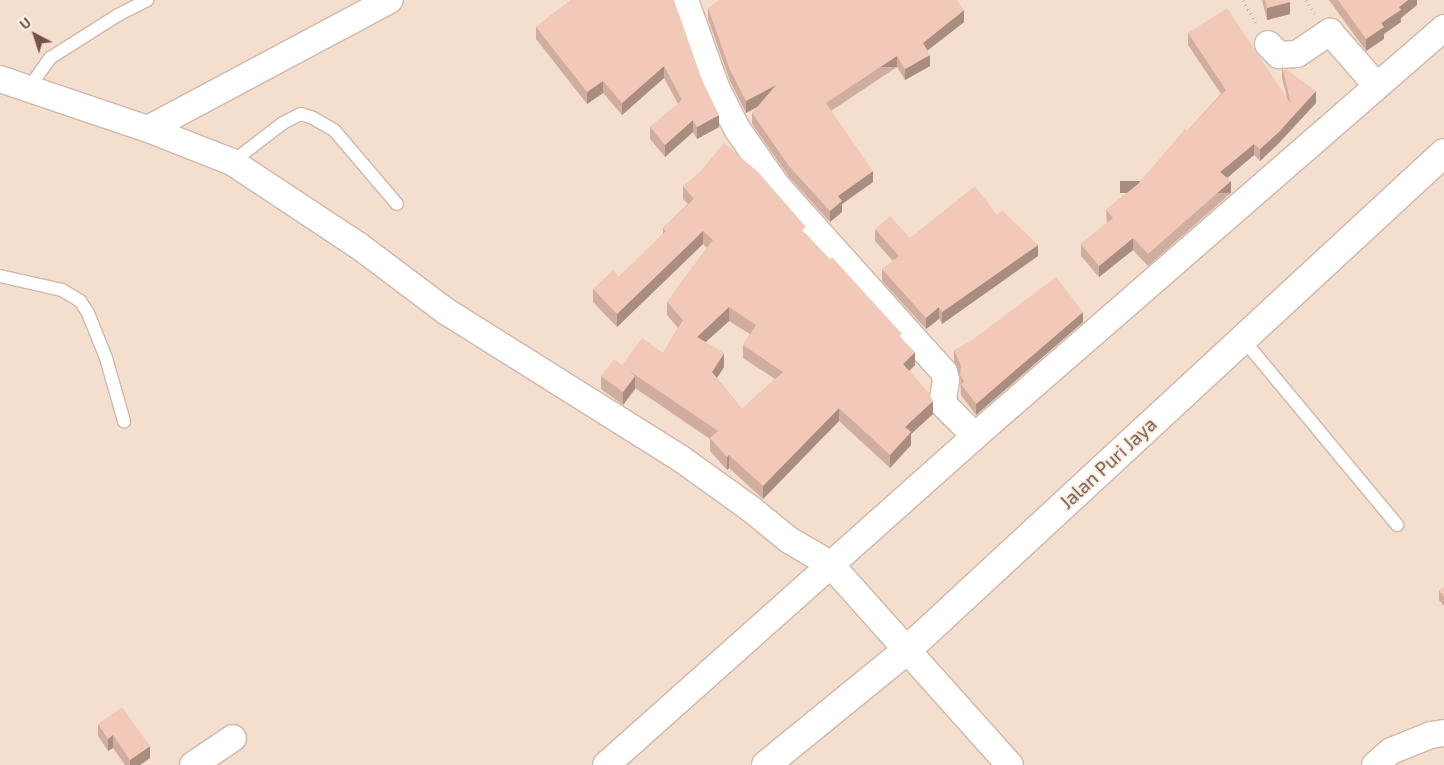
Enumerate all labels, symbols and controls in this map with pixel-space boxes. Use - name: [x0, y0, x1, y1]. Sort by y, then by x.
- north arrow: [10, 10, 60, 60]
- text: U: [16, 14, 34, 33]
- street label: Jalan Puri Jaya: [1055, 412, 1161, 514]

